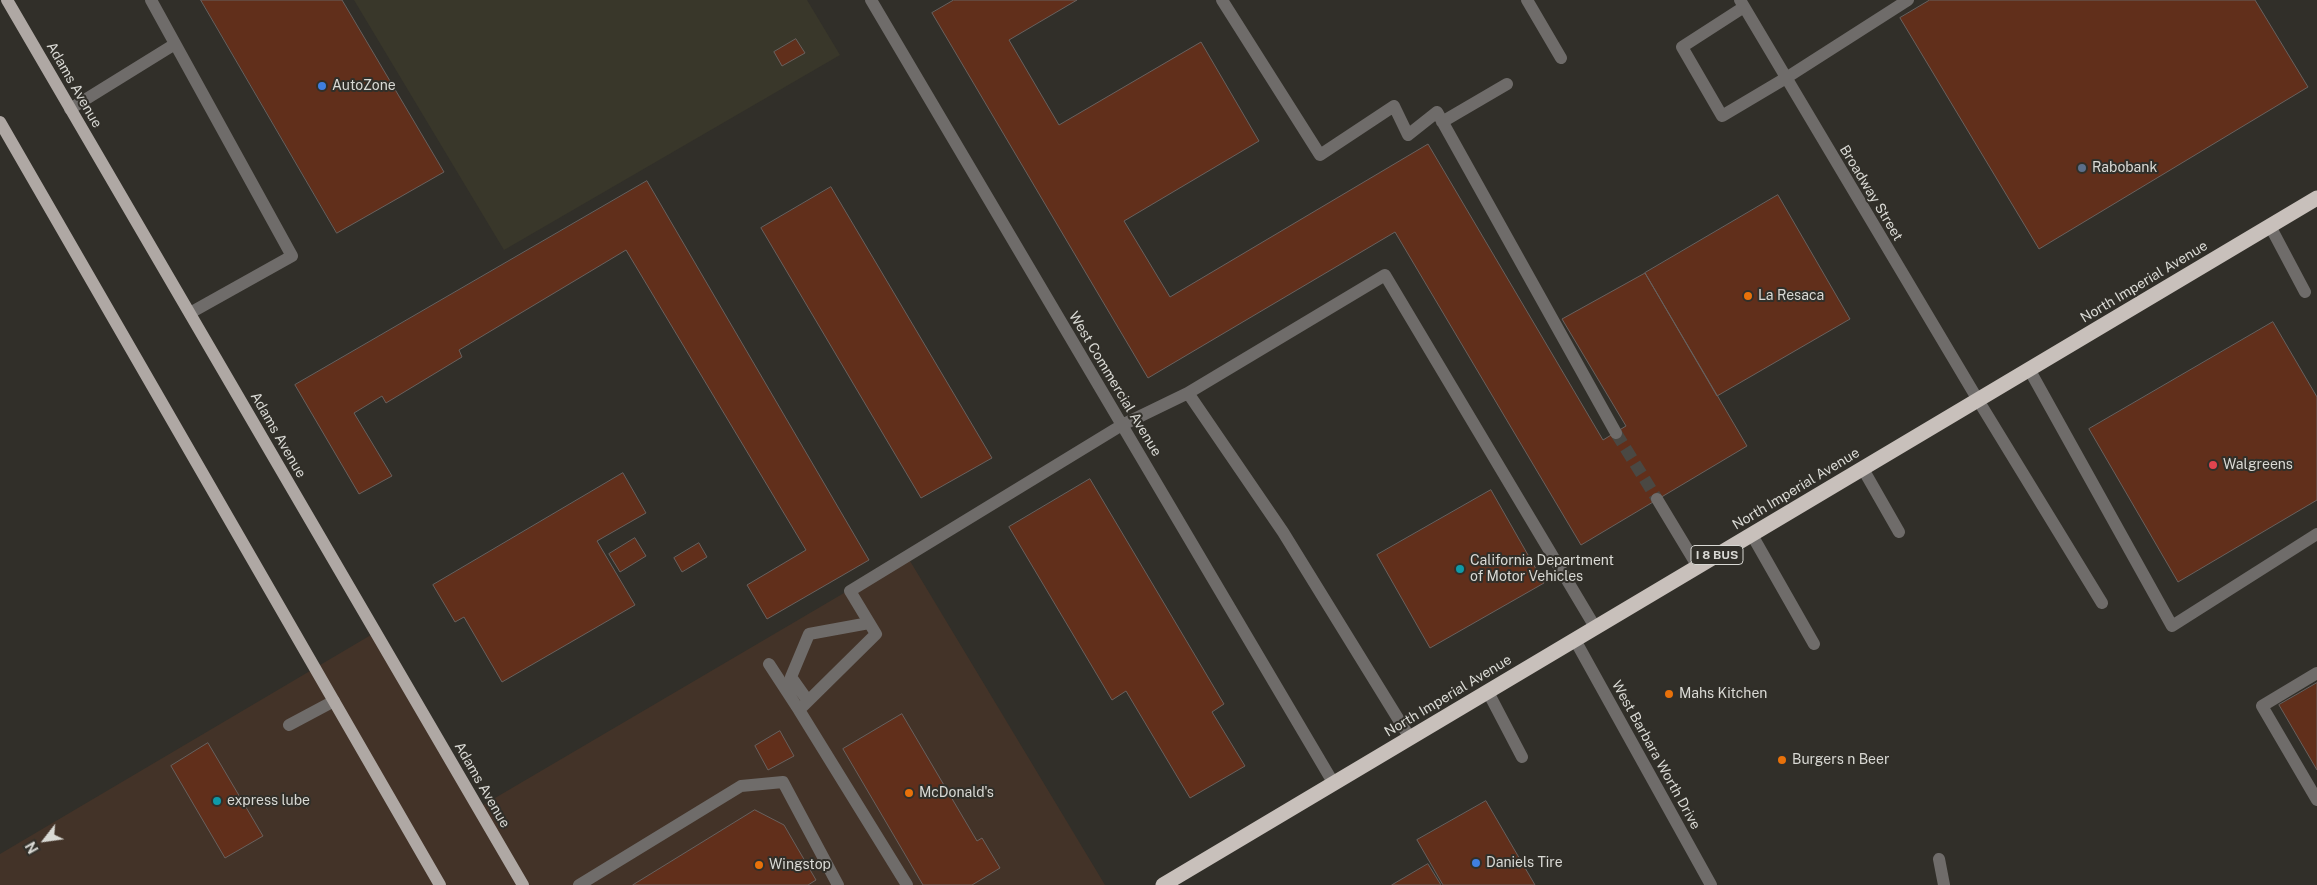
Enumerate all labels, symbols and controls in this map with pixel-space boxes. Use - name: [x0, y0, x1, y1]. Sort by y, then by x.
- street label: Adams Avenue: [43, 39, 105, 131]
- place label: AutoZone: [332, 78, 396, 94]
- marker: AutoZone: [316, 80, 328, 92]
- street label: Broadway Street: [1836, 142, 1906, 244]
- place label: Rabobank: [2092, 160, 2157, 176]
- marker: Rabobank: [2076, 162, 2088, 174]
- street label: North Imperial Avenue: [2077, 237, 2211, 327]
- place label: La Resaca: [1758, 288, 1824, 304]
- marker: La Resaca: [1742, 290, 1754, 302]
- street label: West Commercial Avenue: [1065, 309, 1165, 459]
- street label: Adams Avenue: [247, 389, 309, 481]
- street label: North Imperial Avenue: [1729, 444, 1863, 534]
- place label: Walgreens: [2223, 457, 2293, 473]
- marker: Walgreens: [2207, 459, 2219, 471]
- road number: I 8 BUS: [1691, 546, 1743, 564]
- place label: California Department of Motor Vehicles: [1470, 553, 1614, 586]
- marker: California Department of Motor Vehicles: [1454, 563, 1466, 575]
- street label: North Imperial Avenue: [1381, 651, 1515, 741]
- street label: West Barbara Worth Drive: [1608, 678, 1704, 832]
- place label: Mahs Kitchen: [1679, 686, 1767, 702]
- marker: Mahs Kitchen: [1663, 688, 1675, 700]
- street label: Adams Avenue: [451, 739, 513, 831]
- place label: Burgers n Beer: [1792, 752, 1889, 768]
- marker: Burgers n Beer: [1776, 754, 1788, 766]
- place label: McDonald's: [919, 785, 994, 801]
- marker: McDonald's: [903, 787, 915, 799]
- place label: express lube: [227, 793, 310, 809]
- marker: express lube: [211, 795, 223, 807]
- north arrow: [20, 815, 70, 865]
- text: N: [22, 839, 42, 856]
- place label: Daniels Tire: [1486, 855, 1563, 871]
- place label: Wingstop: [769, 857, 831, 873]
- marker: Daniels Tire: [1470, 857, 1482, 869]
- marker: Wingstop: [753, 859, 765, 871]

